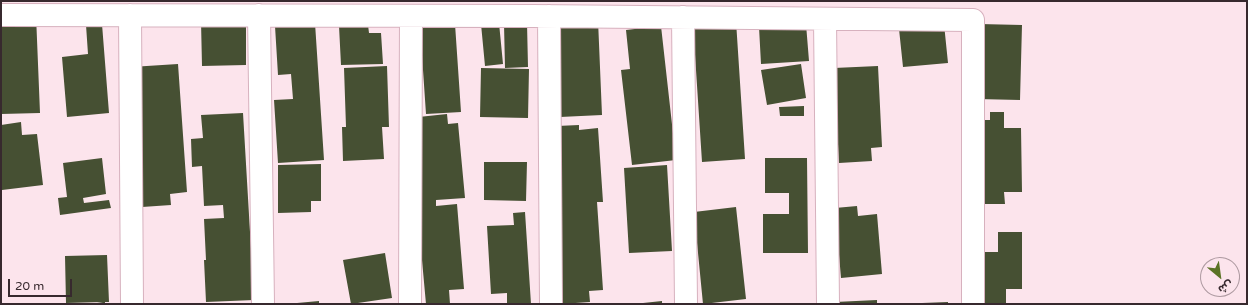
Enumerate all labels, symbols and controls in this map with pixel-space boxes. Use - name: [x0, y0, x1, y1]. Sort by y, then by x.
- north arrow: [1200, 257, 1240, 297]
- scale bar: [10, 271, 74, 297]
- text: ش: [1216, 278, 1235, 296]
- text: 20 m: [15, 279, 44, 293]

